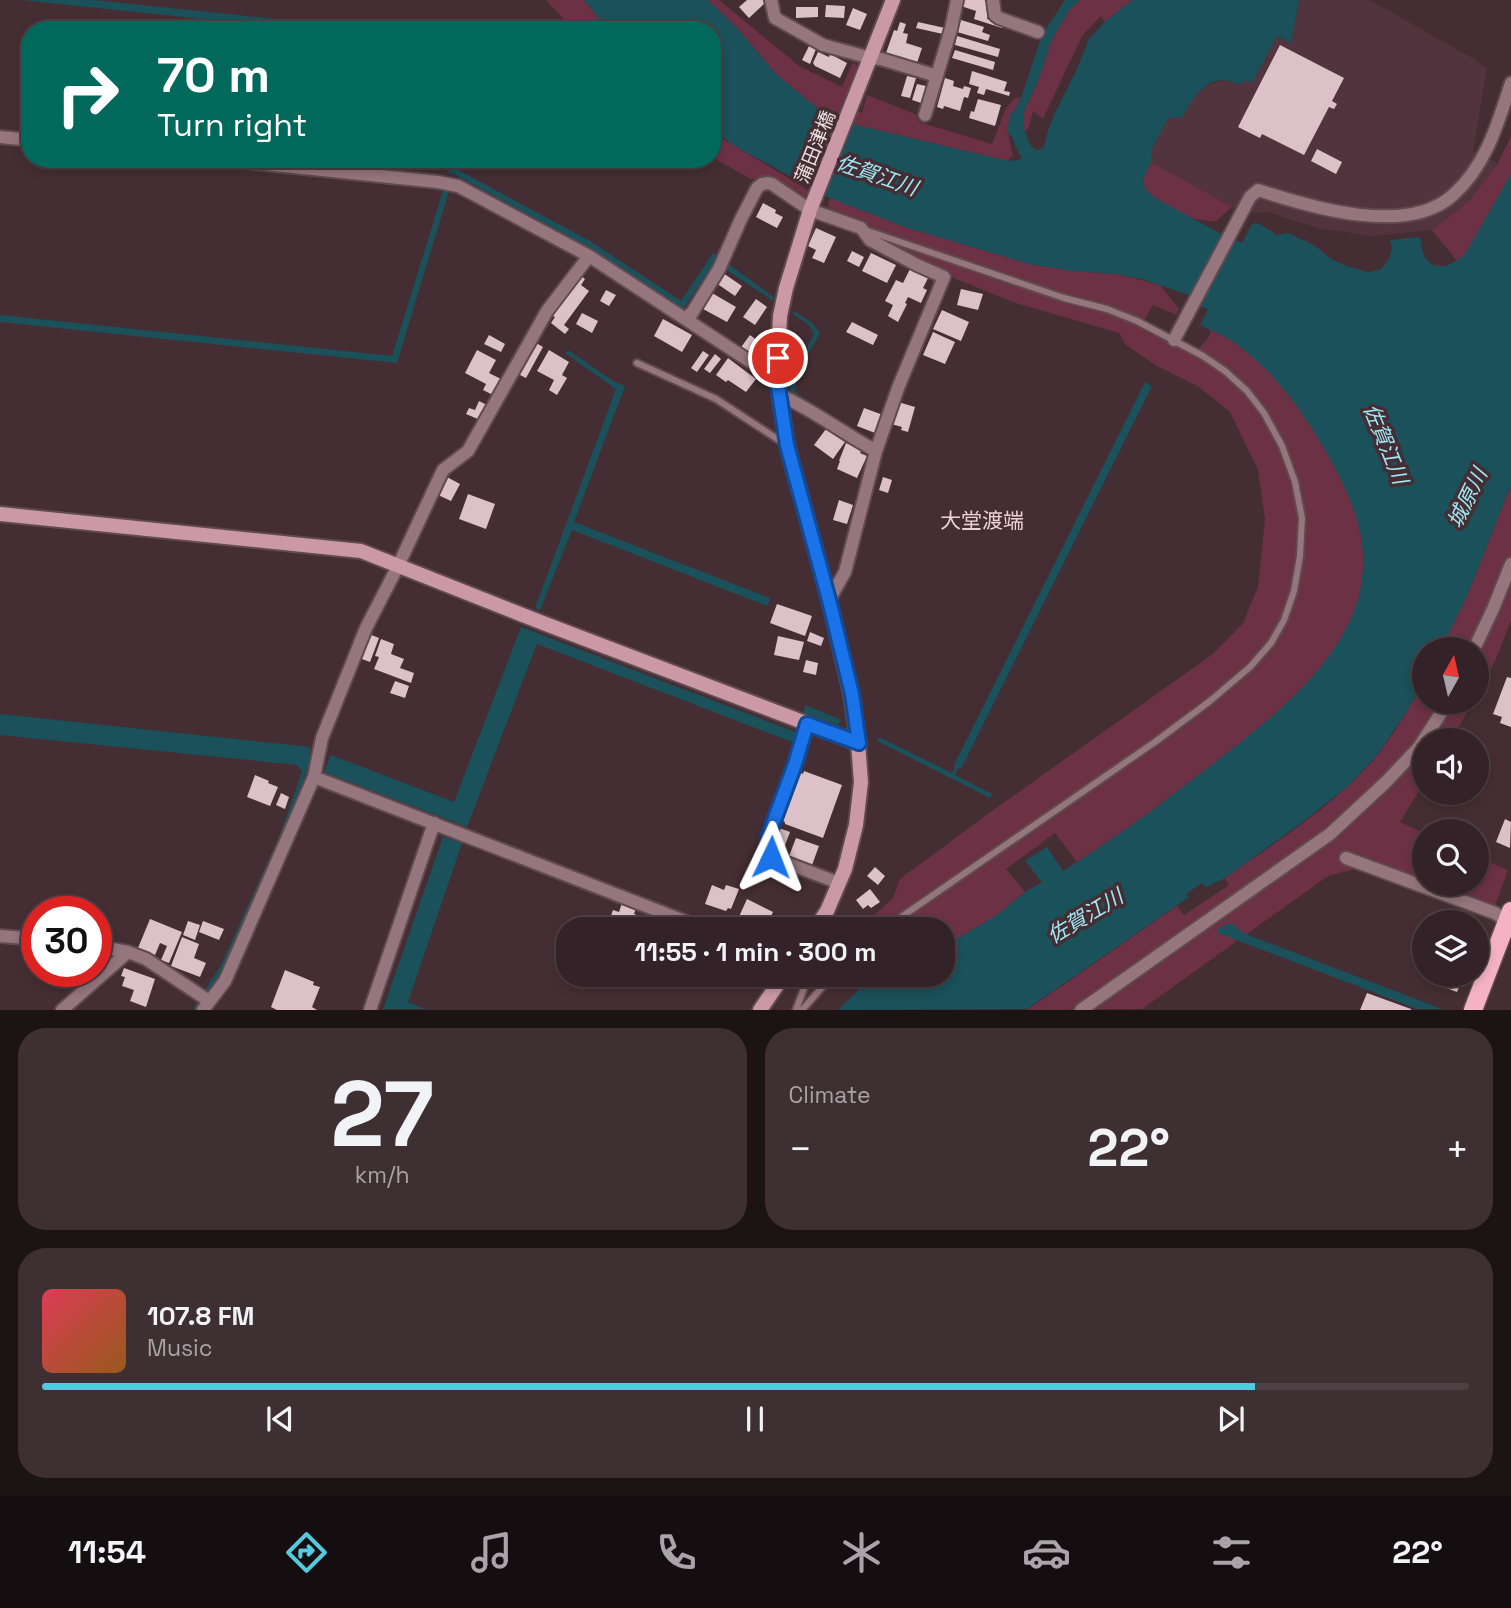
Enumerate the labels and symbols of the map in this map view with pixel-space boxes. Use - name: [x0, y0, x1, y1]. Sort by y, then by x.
- street label: 蒲田津橋: [789, 107, 841, 187]
- water label: 佐賀江川: [833, 149, 923, 202]
- pin: [748, 328, 808, 388]
- water label: 佐賀江川: [1358, 400, 1415, 490]
- water label: 城原川: [1441, 462, 1494, 532]
- district label: 大堂渡端: [940, 507, 1024, 534]
- north arrow: [1412, 637, 1489, 714]
- position arrow: [734, 820, 808, 894]
- water label: 佐賀江川: [1042, 882, 1130, 949]
- speed limit sign: 30: [21, 896, 112, 987]

